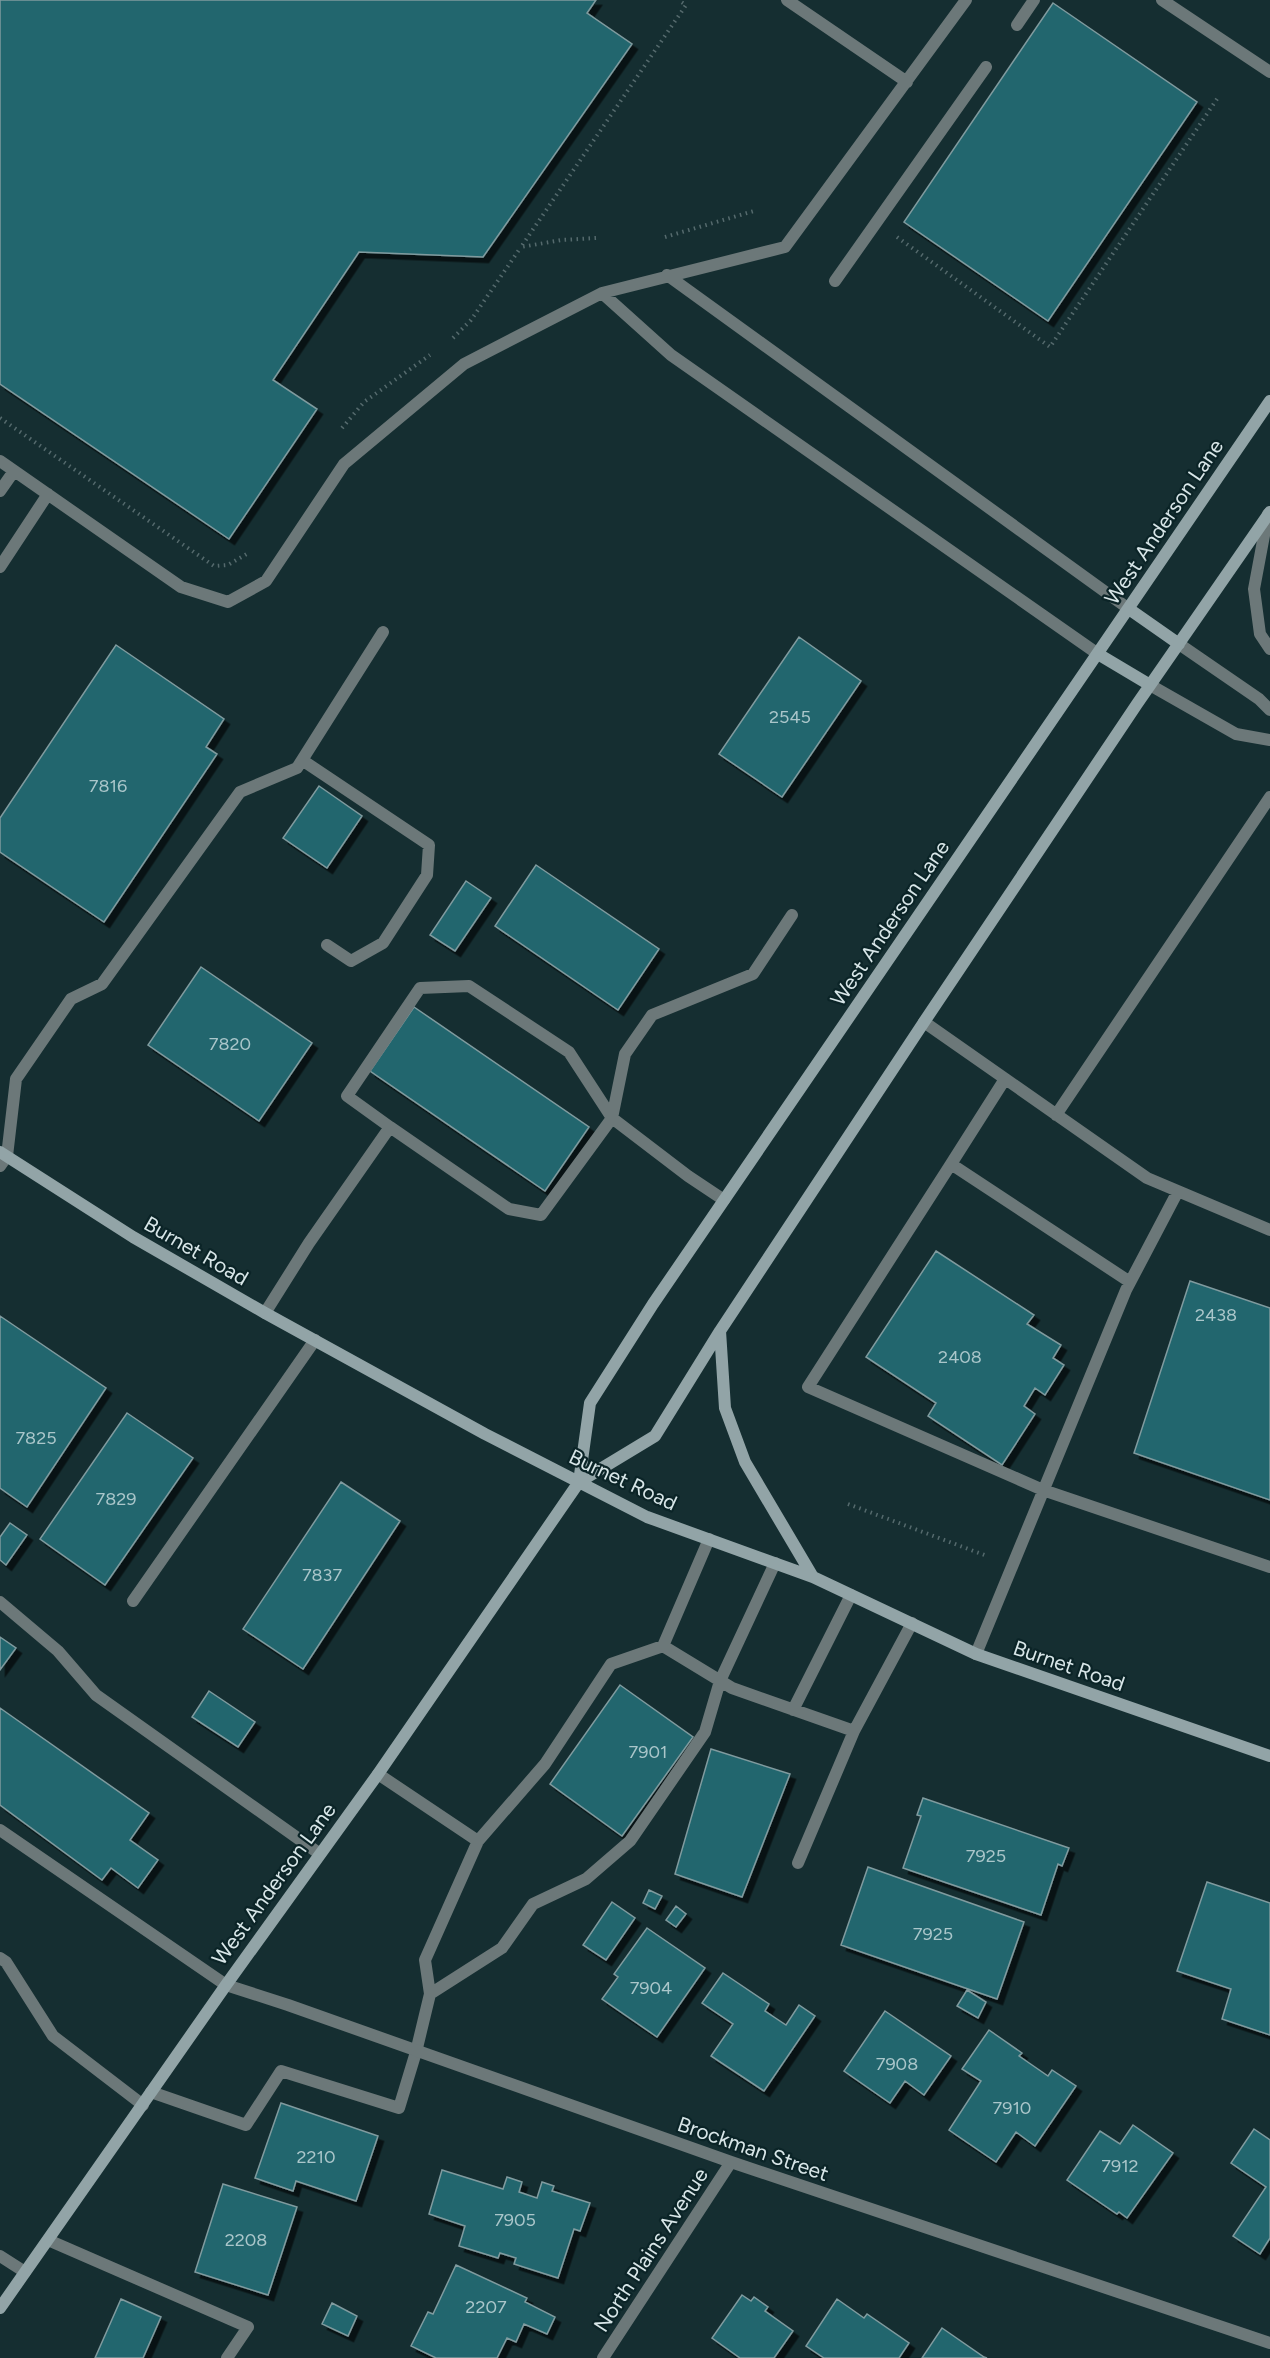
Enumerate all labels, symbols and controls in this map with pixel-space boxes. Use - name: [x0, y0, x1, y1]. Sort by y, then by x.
- street label: West Anderson Lane: [1099, 434, 1228, 609]
- house number: 2545: [769, 706, 811, 728]
- house number: 7816: [89, 775, 127, 797]
- street label: West Anderson Lane: [825, 835, 954, 1010]
- house number: 7820: [209, 1033, 251, 1055]
- street label: Burnet Road: [140, 1211, 253, 1290]
- house number: 2438: [1195, 1304, 1237, 1326]
- house number: 2408: [938, 1346, 982, 1368]
- house number: 7825: [15, 1427, 57, 1449]
- street label: Burnet Road: [565, 1444, 681, 1515]
- house number: 7829: [96, 1488, 136, 1510]
- house number: 7837: [302, 1564, 342, 1586]
- street label: Burnet Road: [1010, 1635, 1128, 1696]
- house number: 7901: [629, 1741, 667, 1763]
- street label: West Anderson Lane: [206, 1798, 341, 1970]
- house number: 7925: [966, 1845, 1006, 1867]
- house number: 7925: [913, 1923, 953, 1945]
- house number: 7904: [630, 1977, 672, 1999]
- house number: 7908: [876, 2053, 918, 2075]
- house number: 7910: [993, 2097, 1031, 2119]
- street label: Brockman Street: [674, 2111, 832, 2186]
- house number: 2210: [296, 2146, 336, 2168]
- house number: 7912: [1101, 2155, 1139, 2177]
- street label: North Plains Avenue: [588, 2163, 713, 2336]
- house number: 7905: [494, 2209, 536, 2231]
- house number: 2208: [225, 2229, 267, 2251]
- house number: 2207: [465, 2296, 507, 2318]

